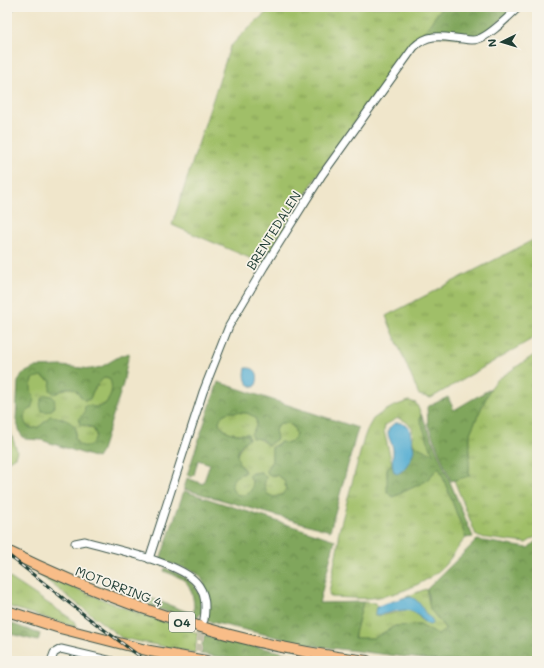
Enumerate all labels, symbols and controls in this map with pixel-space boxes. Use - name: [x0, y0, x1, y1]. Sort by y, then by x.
- north arrow: [482, 22, 522, 62]
- text: N: [484, 38, 499, 48]
- street label: BRENTEDALEN: [242, 187, 304, 273]
- street label: MOTORRING 4: [73, 562, 165, 610]
- road number: O4: [169, 612, 195, 632]

